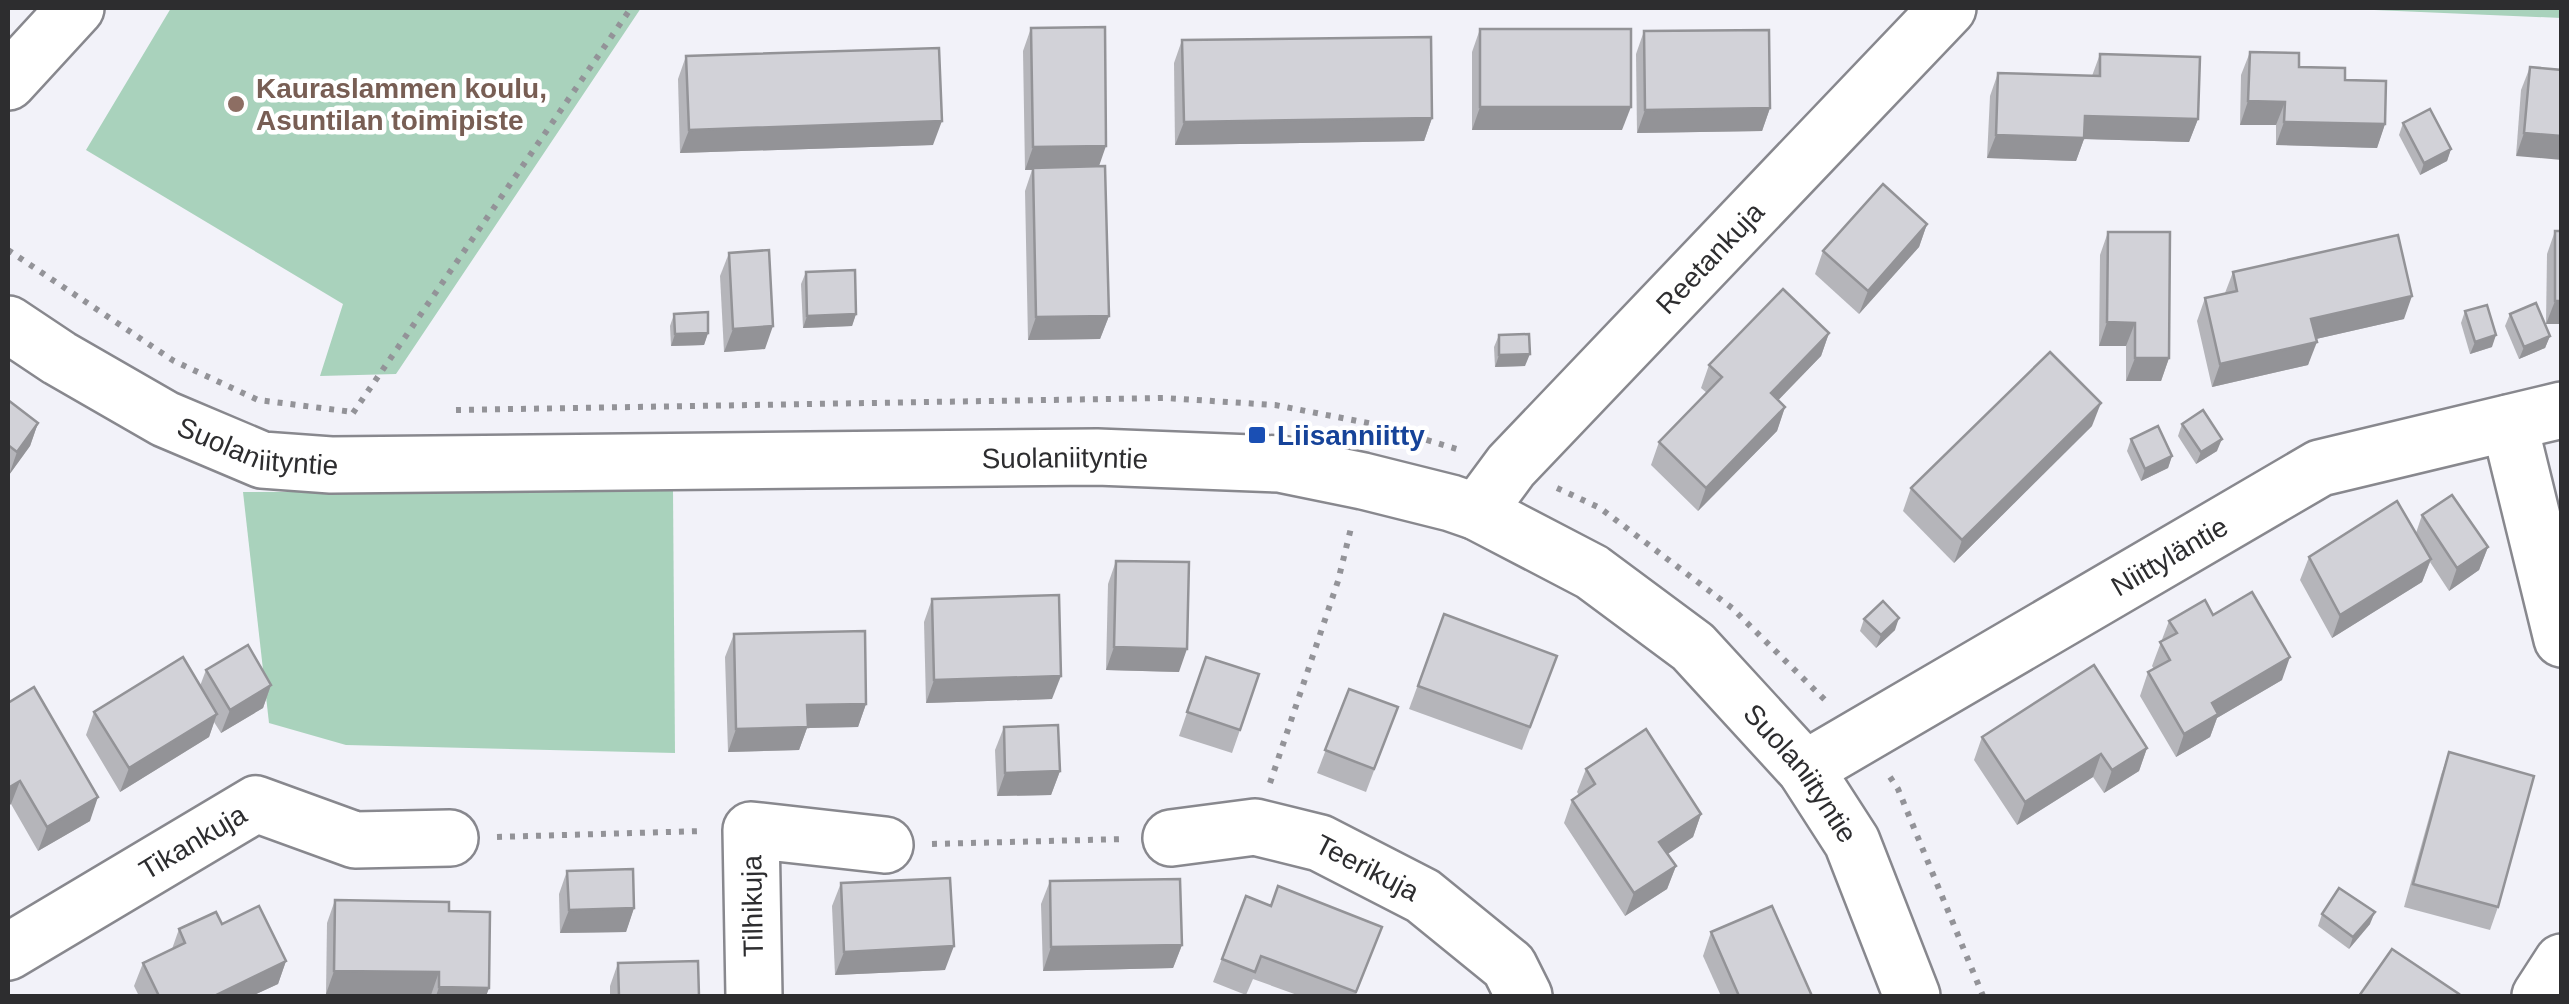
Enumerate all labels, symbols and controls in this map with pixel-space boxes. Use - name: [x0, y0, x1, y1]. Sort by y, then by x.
- place label: Kauraslammen koulu, Asuntilan toimipiste: [256, 73, 547, 136]
- marker: Kauraslammen koulu, Asuntilan toimipiste: [225, 93, 247, 115]
- street label: Reetankuja: [1650, 196, 1770, 320]
- street label: Suolaniityntie: [173, 411, 339, 481]
- place label: Liisanniitty: [1277, 420, 1425, 451]
- marker: Liisanniitty: [1246, 424, 1268, 446]
- street label: Suolaniityntie: [981, 442, 1149, 475]
- street label: Niittyläntie: [2106, 510, 2233, 602]
- street label: Suolaniityntie: [1737, 698, 1863, 848]
- street label: Tikankuja: [134, 798, 252, 886]
- street label: Teerikuja: [1310, 828, 1425, 907]
- street label: Tilhikuja: [736, 854, 769, 957]

